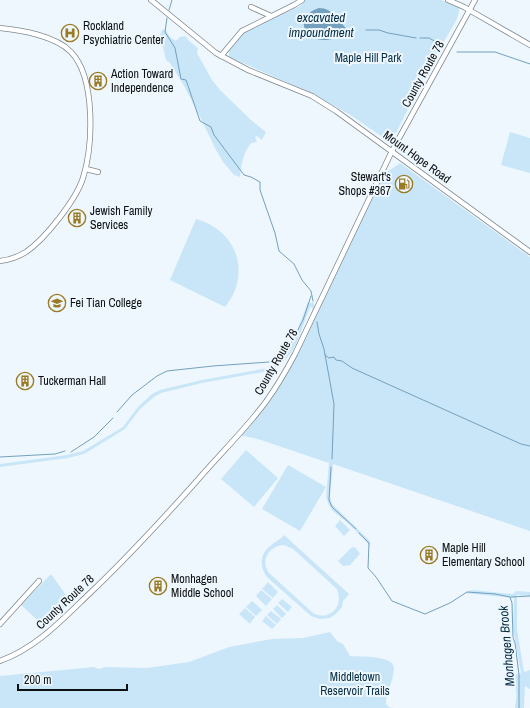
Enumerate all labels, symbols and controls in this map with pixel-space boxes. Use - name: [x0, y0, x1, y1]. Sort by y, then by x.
- water label: excavated impoundment: [288, 9, 355, 41]
- place label: Rockland Psychiatric Center: [83, 18, 165, 48]
- hospital icon: Rockland Psychiatric Center: [60, 23, 80, 43]
- street label: County Route 78: [398, 38, 448, 110]
- park label: Maple Hill Park: [335, 50, 401, 66]
- place label: Action Toward Independence: [110, 66, 173, 96]
- building icon: Action Toward Independence: [88, 71, 108, 91]
- street label: Mount Hope Road: [380, 127, 454, 187]
- place label: Stewart's Shops #367: [338, 169, 392, 199]
- fuel station icon: Stewart's Shops #367: [394, 174, 414, 194]
- place label: Jewish Family Services: [90, 203, 152, 233]
- building icon: Jewish Family Services: [67, 208, 87, 228]
- school or university icon: Fei Tian College: [47, 293, 67, 313]
- place label: Fei Tian College: [70, 295, 142, 311]
- street label: County Route 78: [251, 326, 301, 398]
- building icon: Tuckerman Hall: [15, 371, 35, 391]
- place label: Tuckerman Hall: [38, 373, 106, 389]
- place label: Maple Hill Elementary School: [442, 540, 525, 570]
- building icon: Maple Hill Elementary School: [419, 545, 439, 565]
- street label: County Route 78: [33, 571, 97, 633]
- place label: Monhagen Middle School: [171, 571, 233, 601]
- building icon: Monhagen Middle School: [148, 576, 168, 596]
- water label: Monhagen Brook: [494, 604, 519, 687]
- scale bar: [18, 666, 127, 692]
- park label: Middletown Reservoir Trails: [320, 669, 390, 699]
- text: 200 m: [24, 672, 51, 688]

